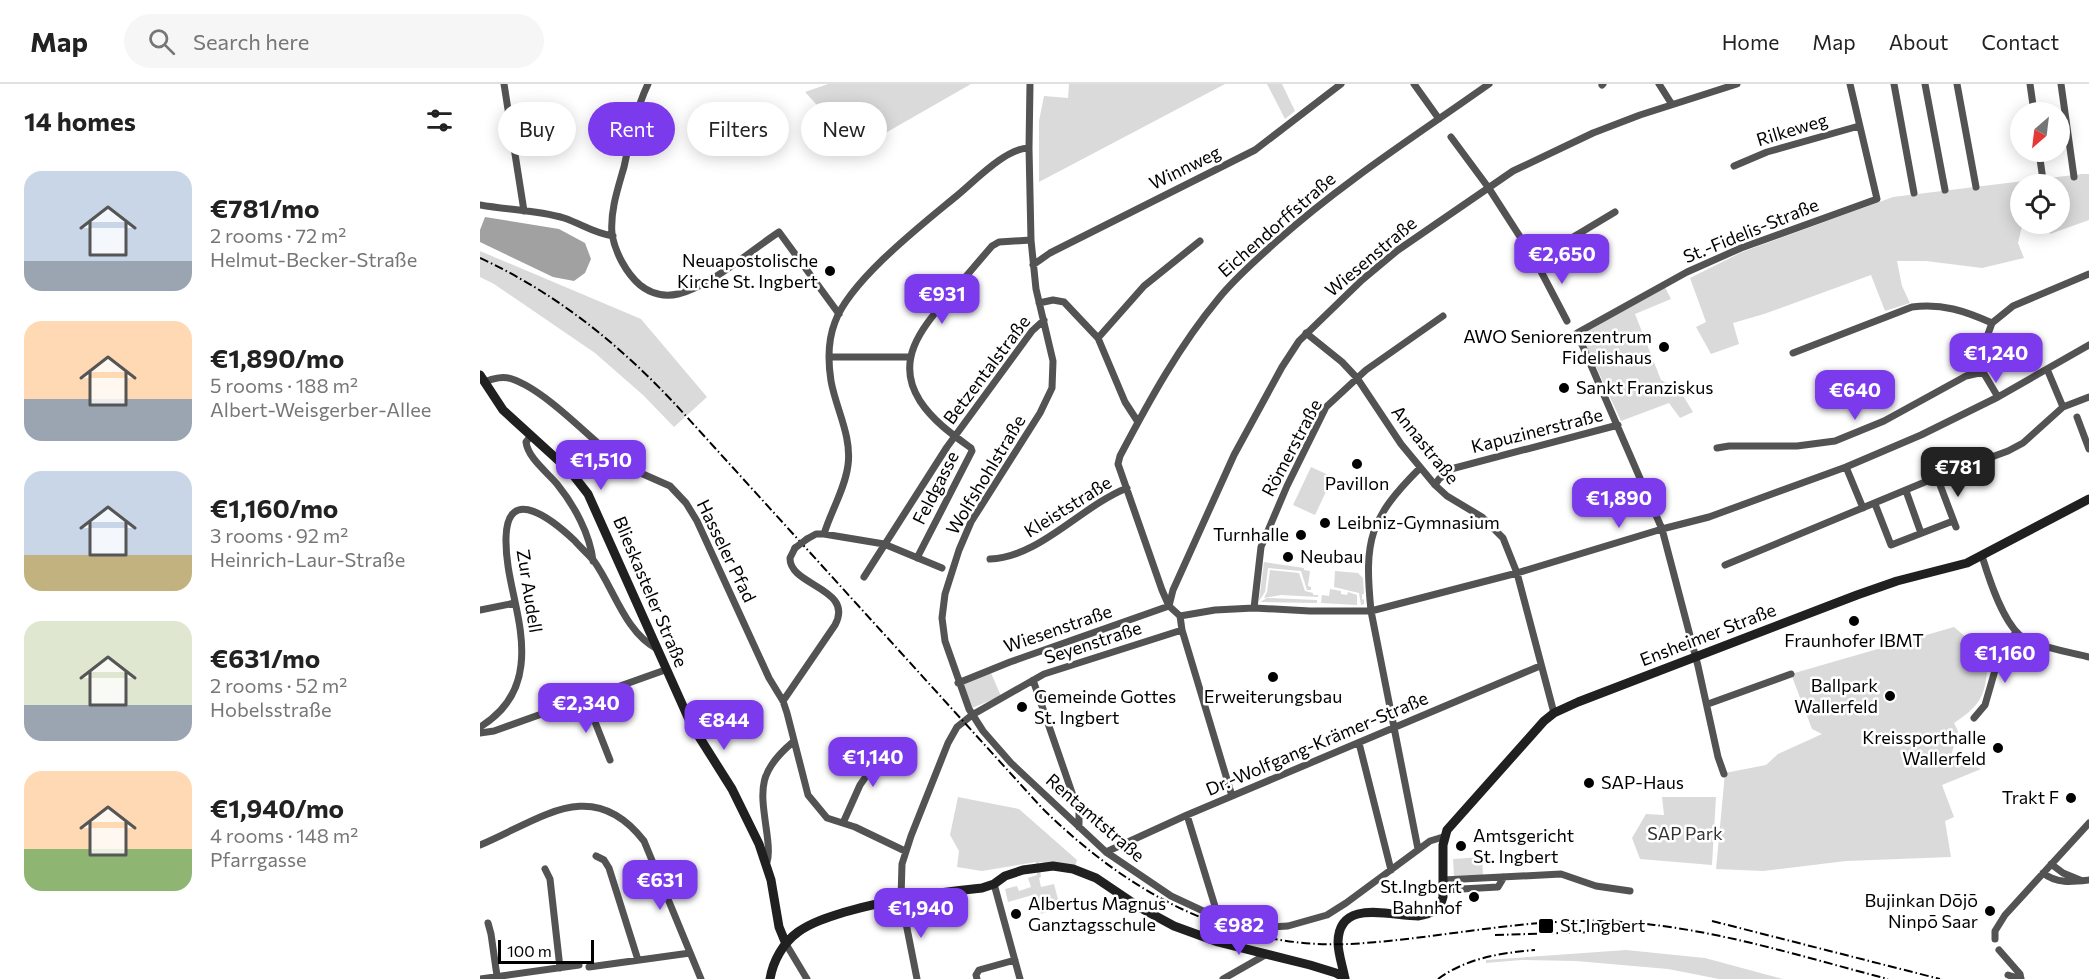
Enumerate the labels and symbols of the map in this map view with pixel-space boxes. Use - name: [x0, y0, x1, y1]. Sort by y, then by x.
- north arrow: [2010, 102, 2070, 162]
- street label: Rilkeweg: [1753, 108, 1830, 150]
- street label: Winnweg: [1145, 140, 1224, 194]
- street label: Eichendorffstraße: [1213, 167, 1340, 281]
- street label: St.-Fidelis-Straße: [1680, 193, 1822, 267]
- street label: Wiesenstraße: [1320, 212, 1421, 301]
- pin: €2,650: [1513, 234, 1611, 285]
- place label: Neuapostolische Kirche St. Ingbert: [677, 249, 818, 292]
- marker: Neuapostolische Kirche St. Ingbert: [823, 264, 837, 278]
- pin: €931: [906, 274, 978, 325]
- street label: Betzentalstraße: [938, 311, 1034, 428]
- place label: AWO Seniorenzentrum Fidelishaus: [1463, 325, 1652, 368]
- pin: €1,240: [1947, 333, 2045, 384]
- marker: AWO Seniorenzentrum Fidelishaus: [1657, 340, 1671, 354]
- pin: €640: [1819, 370, 1891, 421]
- place label: Sankt Franziskus: [1576, 376, 1713, 398]
- marker: Sankt Franziskus: [1557, 381, 1571, 395]
- street label: Römerstraße: [1256, 395, 1326, 500]
- street label: Annastraße: [1387, 401, 1464, 488]
- street label: Kapuzinerstraße: [1469, 403, 1605, 457]
- street label: Wolfshohlstraße: [941, 411, 1030, 538]
- pin: €1,510: [552, 440, 650, 491]
- street label: Feldgasse: [907, 447, 963, 528]
- pin: €781: [1922, 447, 1994, 498]
- marker: Pavillon: [1350, 457, 1364, 471]
- street label: Kleiststraße: [1020, 471, 1115, 542]
- place label: Pavillon: [1325, 472, 1389, 494]
- pin: €1,890: [1570, 478, 1668, 529]
- street label: Hasseler Pfad: [693, 496, 761, 605]
- place label: Leibniz-Gymnasium: [1337, 511, 1500, 533]
- street label: Blieskasteler Straße: [609, 513, 693, 670]
- marker: Leibniz-Gymnasium: [1318, 516, 1332, 530]
- place label: Turnhalle: [1213, 523, 1289, 545]
- marker: Turnhalle: [1294, 528, 1308, 542]
- place label: Neubau: [1300, 545, 1363, 567]
- street label: Zur Audell: [513, 548, 547, 634]
- marker: Neubau: [1281, 550, 1295, 564]
- street label: Ensheimer Straße: [1636, 598, 1779, 670]
- street label: Wiesenstraße: [1001, 599, 1115, 657]
- marker: Fraunhofer IBMT: [1847, 614, 1861, 628]
- street label: Seyenstraße: [1041, 616, 1144, 668]
- place label: Fraunhofer IBMT: [1784, 629, 1924, 651]
- pin: €1,160: [1956, 633, 2054, 684]
- marker: Erweiterungsbau: [1266, 670, 1280, 684]
- place label: Ballpark Wallerfeld: [1794, 674, 1878, 717]
- pin: €2,340: [537, 683, 635, 734]
- place label: Gemeinde Gottes St. Ingbert: [1034, 685, 1176, 728]
- place label: Erweiterungsbau: [1204, 685, 1342, 707]
- street label: Dr.-Wolfgang-Krämer-Straße: [1202, 686, 1431, 800]
- marker: Ballpark Wallerfeld: [1883, 689, 1897, 703]
- pin: €844: [688, 700, 760, 751]
- marker: Gemeinde Gottes St. Ingbert: [1015, 700, 1029, 714]
- place label: Kreissporthalle Wallerfeld: [1862, 726, 1986, 769]
- pin: €1,140: [824, 737, 922, 788]
- marker: Kreissporthalle Wallerfeld: [1991, 741, 2005, 755]
- street label: Rentamtstraße: [1042, 768, 1149, 866]
- place label: SAP-Haus: [1601, 771, 1684, 793]
- marker: SAP-Haus: [1582, 776, 1596, 790]
- place label: Trakt F: [2002, 786, 2059, 808]
- marker: Trakt F: [2064, 791, 2078, 805]
- park label: SAP Park: [1647, 822, 1723, 844]
- place label: Amtsgericht St. Ingbert: [1473, 824, 1574, 867]
- marker: Amtsgericht St. Ingbert: [1454, 839, 1468, 853]
- pin: €631: [624, 860, 696, 911]
- place label: St.Ingbert Bahnhof: [1380, 875, 1463, 918]
- pin: €1,940: [872, 888, 970, 939]
- place label: Bujinkan Dōjō Ninpō Saar: [1865, 889, 1978, 932]
- marker: St.Ingbert Bahnhof: [1467, 890, 1481, 904]
- place label: Albertus Magnus Ganztagsschule: [1028, 892, 1166, 935]
- marker: Bujinkan Dōjō Ninpō Saar: [1983, 904, 1997, 918]
- pin: €982: [1203, 905, 1275, 956]
- marker: Albertus Magnus Ganztagsschule: [1009, 907, 1023, 921]
- place label: St. Ingbert: [1560, 914, 1645, 936]
- marker: St. Ingbert: [1537, 917, 1555, 935]
- scale bar: [498, 937, 594, 964]

